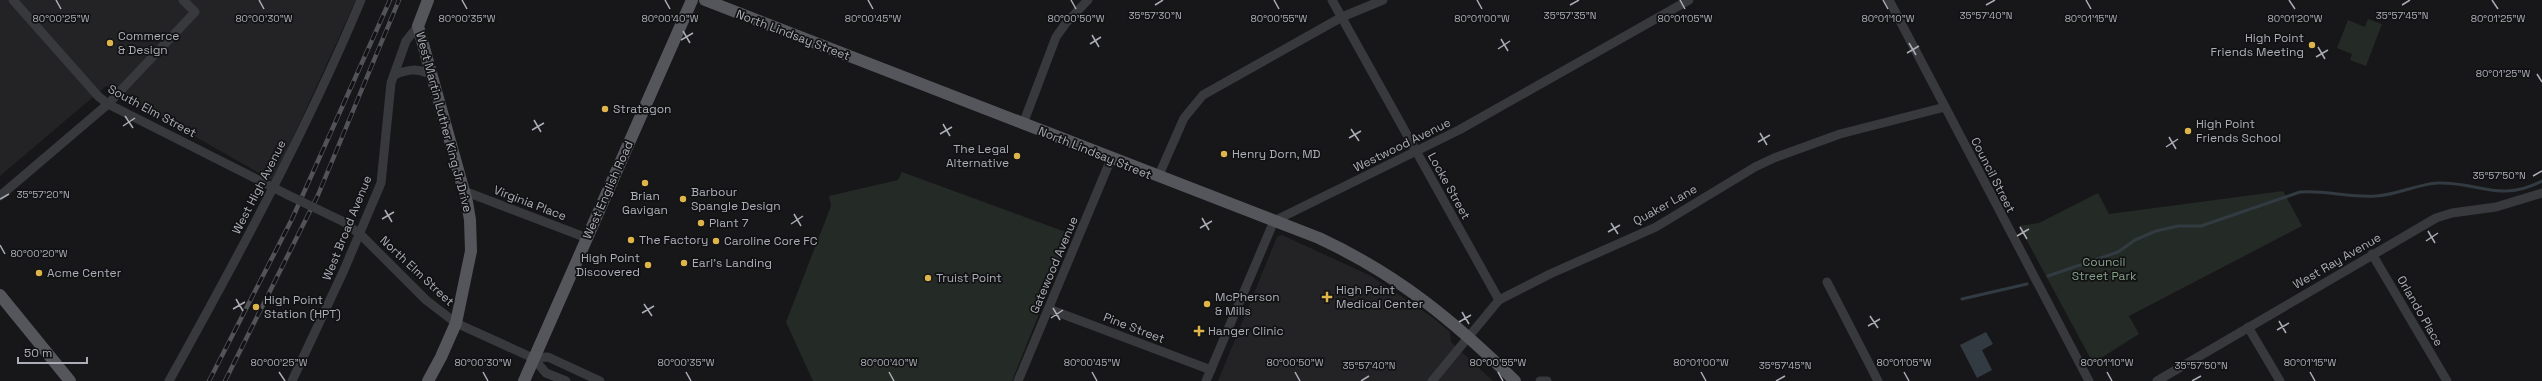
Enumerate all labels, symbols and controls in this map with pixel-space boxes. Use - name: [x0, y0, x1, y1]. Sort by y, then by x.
- street label: North Lindsay Street: [734, 6, 852, 64]
- text: 35°57'30"N: [1128, 9, 1182, 22]
- text: 35°57'35"N: [1544, 9, 1596, 22]
- text: 35°57'40"N: [1960, 9, 2013, 22]
- text: 35°57'45"N: [2376, 9, 2428, 22]
- text: 80°00'25"W: [33, 12, 90, 25]
- text: 80°00'30"W: [235, 12, 293, 25]
- text: 80°00'35"W: [439, 12, 496, 25]
- text: 80°00'40"W: [641, 12, 699, 25]
- text: 80°00'45"W: [845, 12, 902, 25]
- text: 80°00'50"W: [1047, 12, 1105, 25]
- text: 80°00'55"W: [1251, 12, 1308, 25]
- text: 80°01'00"W: [1454, 12, 1510, 25]
- text: 80°01'05"W: [1658, 12, 1713, 25]
- text: 80°01'10"W: [1861, 12, 1915, 25]
- text: 80°01'15"W: [2065, 12, 2118, 25]
- text: 80°01'20"W: [2268, 12, 2323, 25]
- text: 80°01'25"W: [2471, 12, 2526, 25]
- place label: Commerce & Design: [118, 28, 179, 58]
- street label: West Martin Luther King Jr Drive: [412, 30, 476, 214]
- place label: High Point Friends Meeting: [2211, 30, 2304, 60]
- marker: Commerce & Design: [105, 38, 115, 48]
- marker: High Point Friends Meeting: [2307, 40, 2317, 50]
- text: 80°01'25"W: [2476, 67, 2531, 80]
- street label: South Elm Street: [105, 81, 199, 141]
- place label: Stratagon: [613, 101, 671, 117]
- marker: Stratagon: [600, 104, 610, 114]
- street label: Westwood Avenue: [1351, 114, 1453, 176]
- place label: High Point Friends School: [2196, 116, 2281, 146]
- street label: North Lindsay Street: [1036, 123, 1154, 183]
- marker: High Point Friends School: [2183, 126, 2193, 136]
- street label: Council Street: [1967, 135, 2019, 215]
- street label: West High Avenue: [228, 137, 290, 237]
- street label: West English Road: [579, 138, 637, 242]
- place label: The Legal Alternative: [946, 141, 1009, 171]
- place label: Henry Dorn, MD: [1232, 146, 1321, 162]
- marker: Henry Dorn, MD: [1219, 149, 1229, 159]
- street label: Locke Street: [1424, 150, 1474, 222]
- marker: The Legal Alternative: [1012, 151, 1022, 161]
- text: 35°57'50"N: [2472, 169, 2526, 182]
- street label: West Broad Avenue: [319, 173, 375, 283]
- marker: Brian Gavigan: [640, 178, 650, 188]
- street label: Quaker Lane: [1630, 181, 1700, 229]
- street label: Virginia Place: [491, 182, 569, 224]
- place label: Barbour Spangle Design: [691, 184, 781, 214]
- text: 35°57'20"N: [16, 188, 70, 201]
- place label: Brian Gavigan: [622, 188, 668, 218]
- marker: Barbour Spangle Design: [678, 194, 688, 204]
- street label: Gatewood Avenue: [1026, 214, 1082, 316]
- place label: Plant 7: [709, 215, 749, 231]
- marker: Plant 7: [696, 218, 706, 228]
- street label: West Ray Avenue: [2290, 229, 2384, 293]
- place label: The Factory: [639, 232, 708, 248]
- street label: North Elm Street: [377, 233, 457, 309]
- place label: Caroline Core FC: [724, 233, 818, 249]
- marker: The Factory: [626, 235, 636, 245]
- marker: Caroline Core FC: [711, 236, 721, 246]
- text: 80°00'20"W: [10, 247, 68, 260]
- place label: High Point Discovered: [576, 250, 640, 280]
- park label: Council Street Park: [2072, 254, 2137, 284]
- place label: Earl's Landing: [692, 255, 772, 271]
- marker: Earl's Landing: [679, 258, 689, 268]
- marker: High Point Discovered: [643, 260, 653, 270]
- place label: Acme Center: [47, 265, 122, 281]
- marker: Acme Center: [34, 268, 44, 278]
- place label: Truist Point: [936, 270, 1002, 286]
- marker: Truist Point: [923, 273, 933, 283]
- street label: Orlando Place: [2393, 273, 2447, 349]
- place label: High Point Medical Center: [1336, 282, 1424, 312]
- place label: McPherson & Mills: [1215, 289, 1280, 319]
- marker: High Point Medical Center: [1321, 291, 1333, 303]
- place label: High Point Station (HPT): [264, 292, 341, 322]
- marker: McPherson & Mills: [1202, 299, 1212, 309]
- marker: High Point Station (HPT): [251, 302, 261, 312]
- street label: Pine Street: [1101, 309, 1167, 347]
- place label: Hanger Clinic: [1208, 323, 1284, 339]
- marker: Hanger Clinic: [1193, 325, 1205, 337]
- scale bar: [18, 339, 87, 365]
- text: 50 m: [24, 345, 52, 361]
- text: 80°00'25"W: [251, 356, 308, 369]
- text: 80°00'30"W: [454, 356, 512, 369]
- text: 80°00'35"W: [658, 356, 715, 369]
- text: 80°00'40"W: [860, 356, 918, 369]
- text: 80°00'45"W: [1064, 356, 1121, 369]
- text: 80°00'50"W: [1266, 356, 1324, 369]
- text: 80°00'55"W: [1470, 356, 1527, 369]
- text: 80°01'00"W: [1673, 356, 1729, 369]
- text: 80°01'05"W: [1877, 356, 1932, 369]
- text: 80°01'10"W: [2080, 356, 2134, 369]
- text: 80°01'15"W: [2284, 356, 2337, 369]
- text: 35°57'40"N: [1343, 359, 1396, 372]
- text: 35°57'45"N: [1759, 359, 1811, 372]
- text: 35°57'50"N: [2174, 359, 2228, 372]

